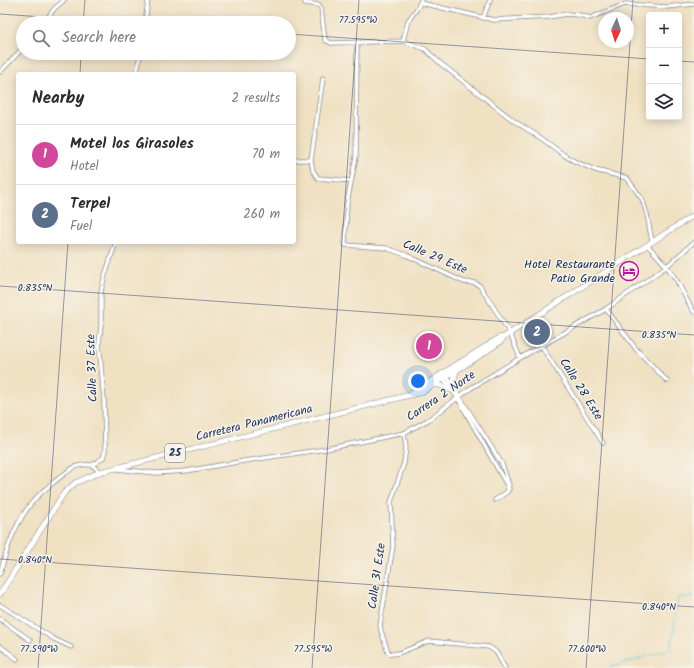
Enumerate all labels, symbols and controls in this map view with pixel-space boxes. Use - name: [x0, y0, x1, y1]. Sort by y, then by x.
- text: 77.595°W: [339, 12, 377, 28]
- north arrow: [598, 12, 634, 48]
- map controls: [646, 12, 682, 120]
- button: +: [646, 12, 682, 48]
- search box: [16, 16, 296, 60]
- text: Search here: [62, 26, 136, 50]
- icon: search: [30, 27, 52, 49]
- button: −: [646, 48, 682, 84]
- button: layers: [646, 84, 682, 120]
- text: Nearby: [32, 85, 84, 112]
- text: 2 results: [232, 88, 280, 109]
- text: Motel los Girasoles: [70, 132, 194, 156]
- text: 1: [43, 144, 47, 165]
- text: 70 m: [252, 144, 280, 165]
- text: Hotel: [70, 156, 99, 177]
- text: Terpel: [70, 192, 110, 216]
- text: 2: [41, 204, 49, 225]
- text: 260 m: [243, 204, 280, 225]
- text: Fuel: [70, 216, 92, 237]
- street label: Calle 29 Este: [400, 235, 471, 279]
- place label: Hotel Restaurante Patio Grande: [524, 255, 616, 288]
- hotel icon: Hotel Restaurante Patio Grande: [618, 260, 640, 282]
- text: 0.835°N: [18, 280, 53, 296]
- pin: 2: [524, 317, 550, 347]
- text: 0.835°N: [642, 327, 677, 343]
- pin: 1: [416, 331, 442, 361]
- street label: Calle 37 Este: [81, 333, 103, 402]
- street label: Calle 28 Este: [554, 354, 608, 424]
- street label: Carrera 2 Norte: [403, 365, 480, 426]
- your location: [408, 371, 428, 391]
- street label: Carretera Panamericana: [194, 399, 315, 447]
- road number: 25: [165, 444, 185, 462]
- street label: Calle 31 Este: [363, 541, 391, 610]
- text: 0.840°N: [18, 552, 52, 568]
- text: 0.840°N: [642, 599, 676, 615]
- text: 77.590°W: [20, 641, 58, 657]
- text: 77.595°W: [294, 641, 332, 657]
- text: 77.600°W: [568, 641, 606, 657]

